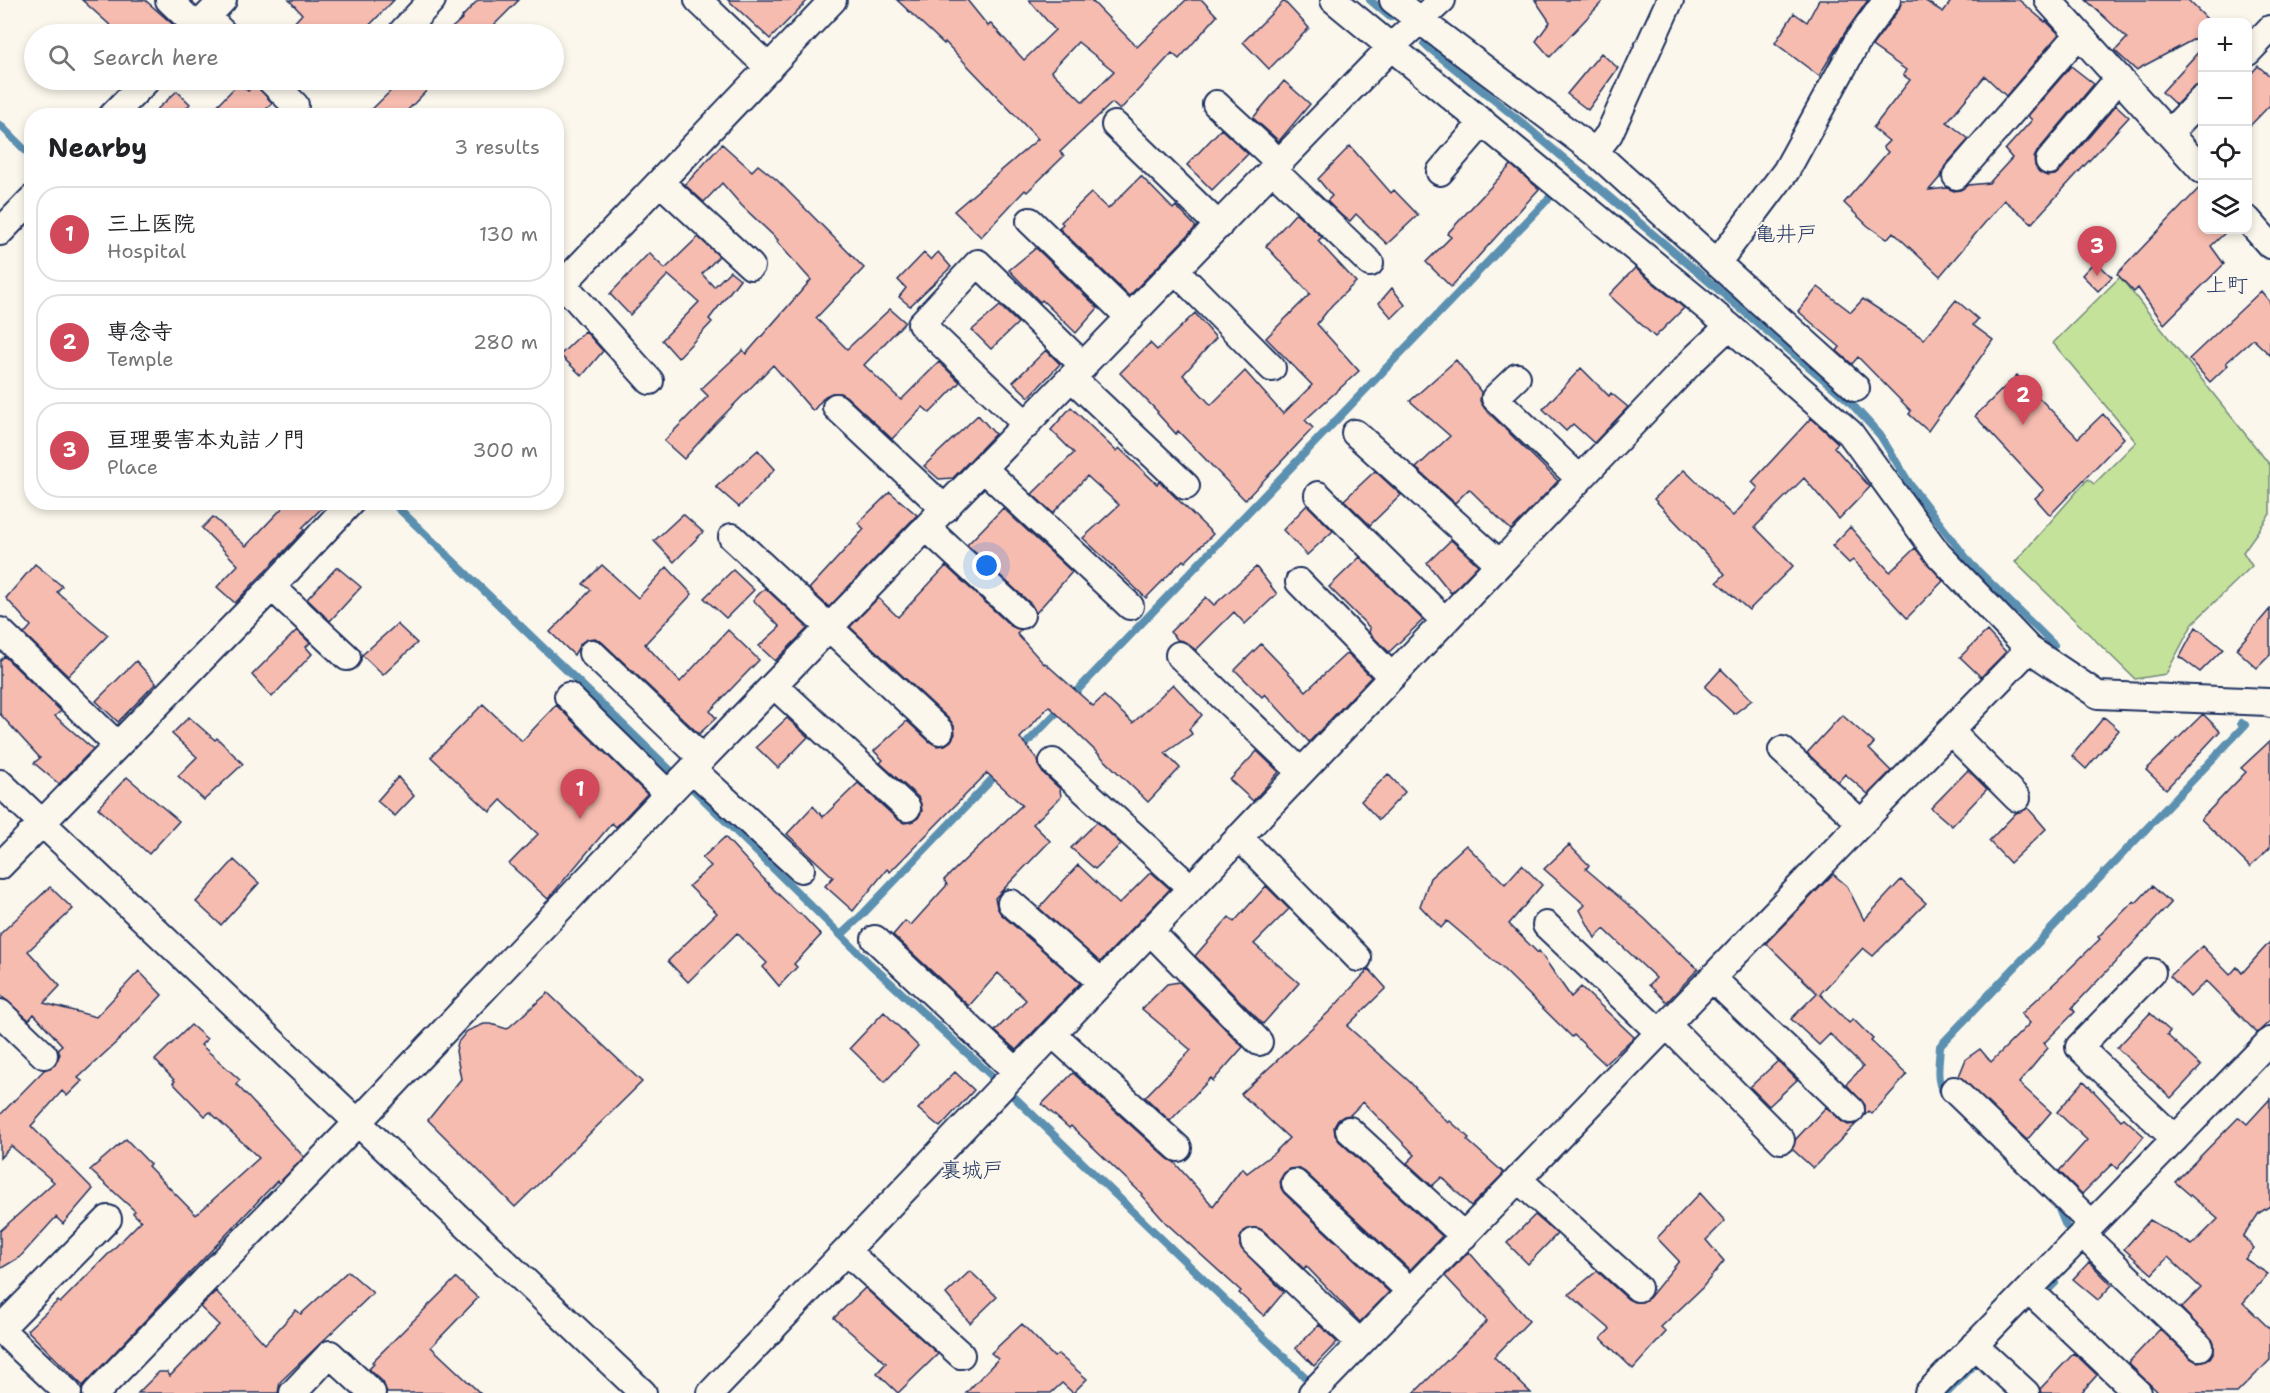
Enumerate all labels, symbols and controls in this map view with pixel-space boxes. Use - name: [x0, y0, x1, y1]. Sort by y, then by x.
- map controls: [2198, 18, 2252, 234]
- button: +: [2198, 18, 2252, 72]
- search box: [24, 24, 564, 90]
- icon: search: [45, 41, 78, 74]
- text: Search here: [93, 43, 219, 72]
- button: −: [2198, 72, 2252, 126]
- button: locate: [2198, 126, 2252, 180]
- text: Nearby: [48, 130, 147, 165]
- text: 3 results: [454, 134, 540, 160]
- button: layers: [2198, 180, 2252, 234]
- text: 三上医院: [107, 209, 195, 238]
- district label: 亀井戸: [1755, 220, 1818, 248]
- text: 1: [65, 221, 74, 247]
- text: 130 m: [479, 221, 538, 247]
- pin: 3: [2078, 226, 2116, 276]
- text: Hospital: [107, 238, 186, 264]
- district label: 上町: [2206, 271, 2248, 299]
- text: 専念寺: [107, 317, 173, 346]
- text: 2: [63, 329, 77, 355]
- text: 280 m: [473, 329, 538, 355]
- text: Temple: [107, 346, 174, 372]
- pin: 2: [2004, 376, 2042, 425]
- text: 亘理要害本丸詰ノ門: [107, 425, 305, 454]
- text: 3: [63, 437, 77, 463]
- text: 300 m: [472, 437, 538, 463]
- text: Place: [107, 454, 158, 480]
- your location: [972, 551, 1001, 580]
- pin: 1: [560, 770, 600, 819]
- district label: 裏城戸: [941, 1156, 1004, 1184]

